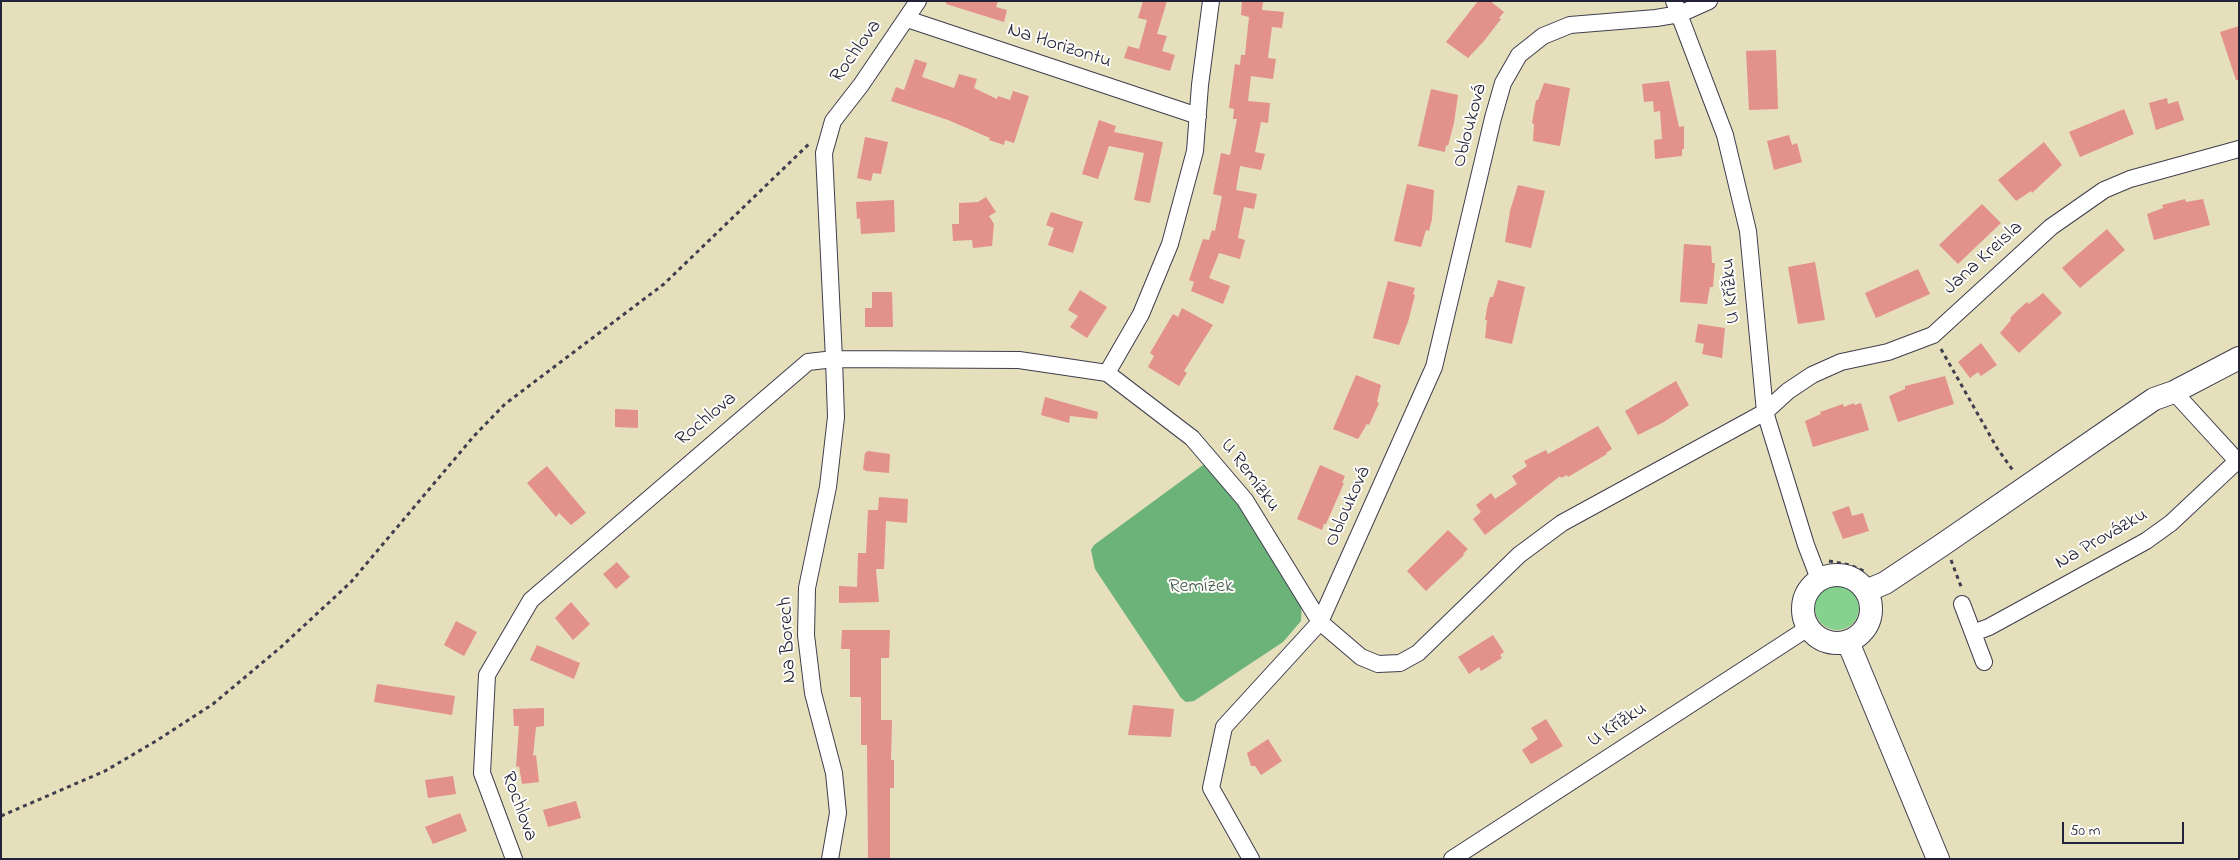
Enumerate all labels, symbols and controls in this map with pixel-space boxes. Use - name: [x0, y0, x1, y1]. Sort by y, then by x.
- street label: Rochlova: [826, 16, 888, 88]
- street label: Na Horizontu: [1004, 19, 1114, 75]
- street label: Oblouková: [1448, 82, 1494, 170]
- street label: Jana Kreisla: [1939, 217, 2029, 301]
- street label: U Křížku: [1717, 257, 1747, 325]
- street label: Rochlova: [672, 388, 742, 452]
- street label: U Remízku: [1214, 435, 1284, 517]
- street label: Oblouková: [1321, 463, 1377, 551]
- street label: Na Provázku: [2052, 504, 2152, 576]
- park label: Remízek: [1168, 576, 1234, 600]
- street label: Na Borech: [775, 596, 803, 684]
- street label: U Křížku: [1584, 698, 1652, 754]
- street label: Rochlova: [494, 769, 542, 845]
- scale bar: [2065, 812, 2188, 844]
- text: 50 m: [2070, 820, 2100, 842]

